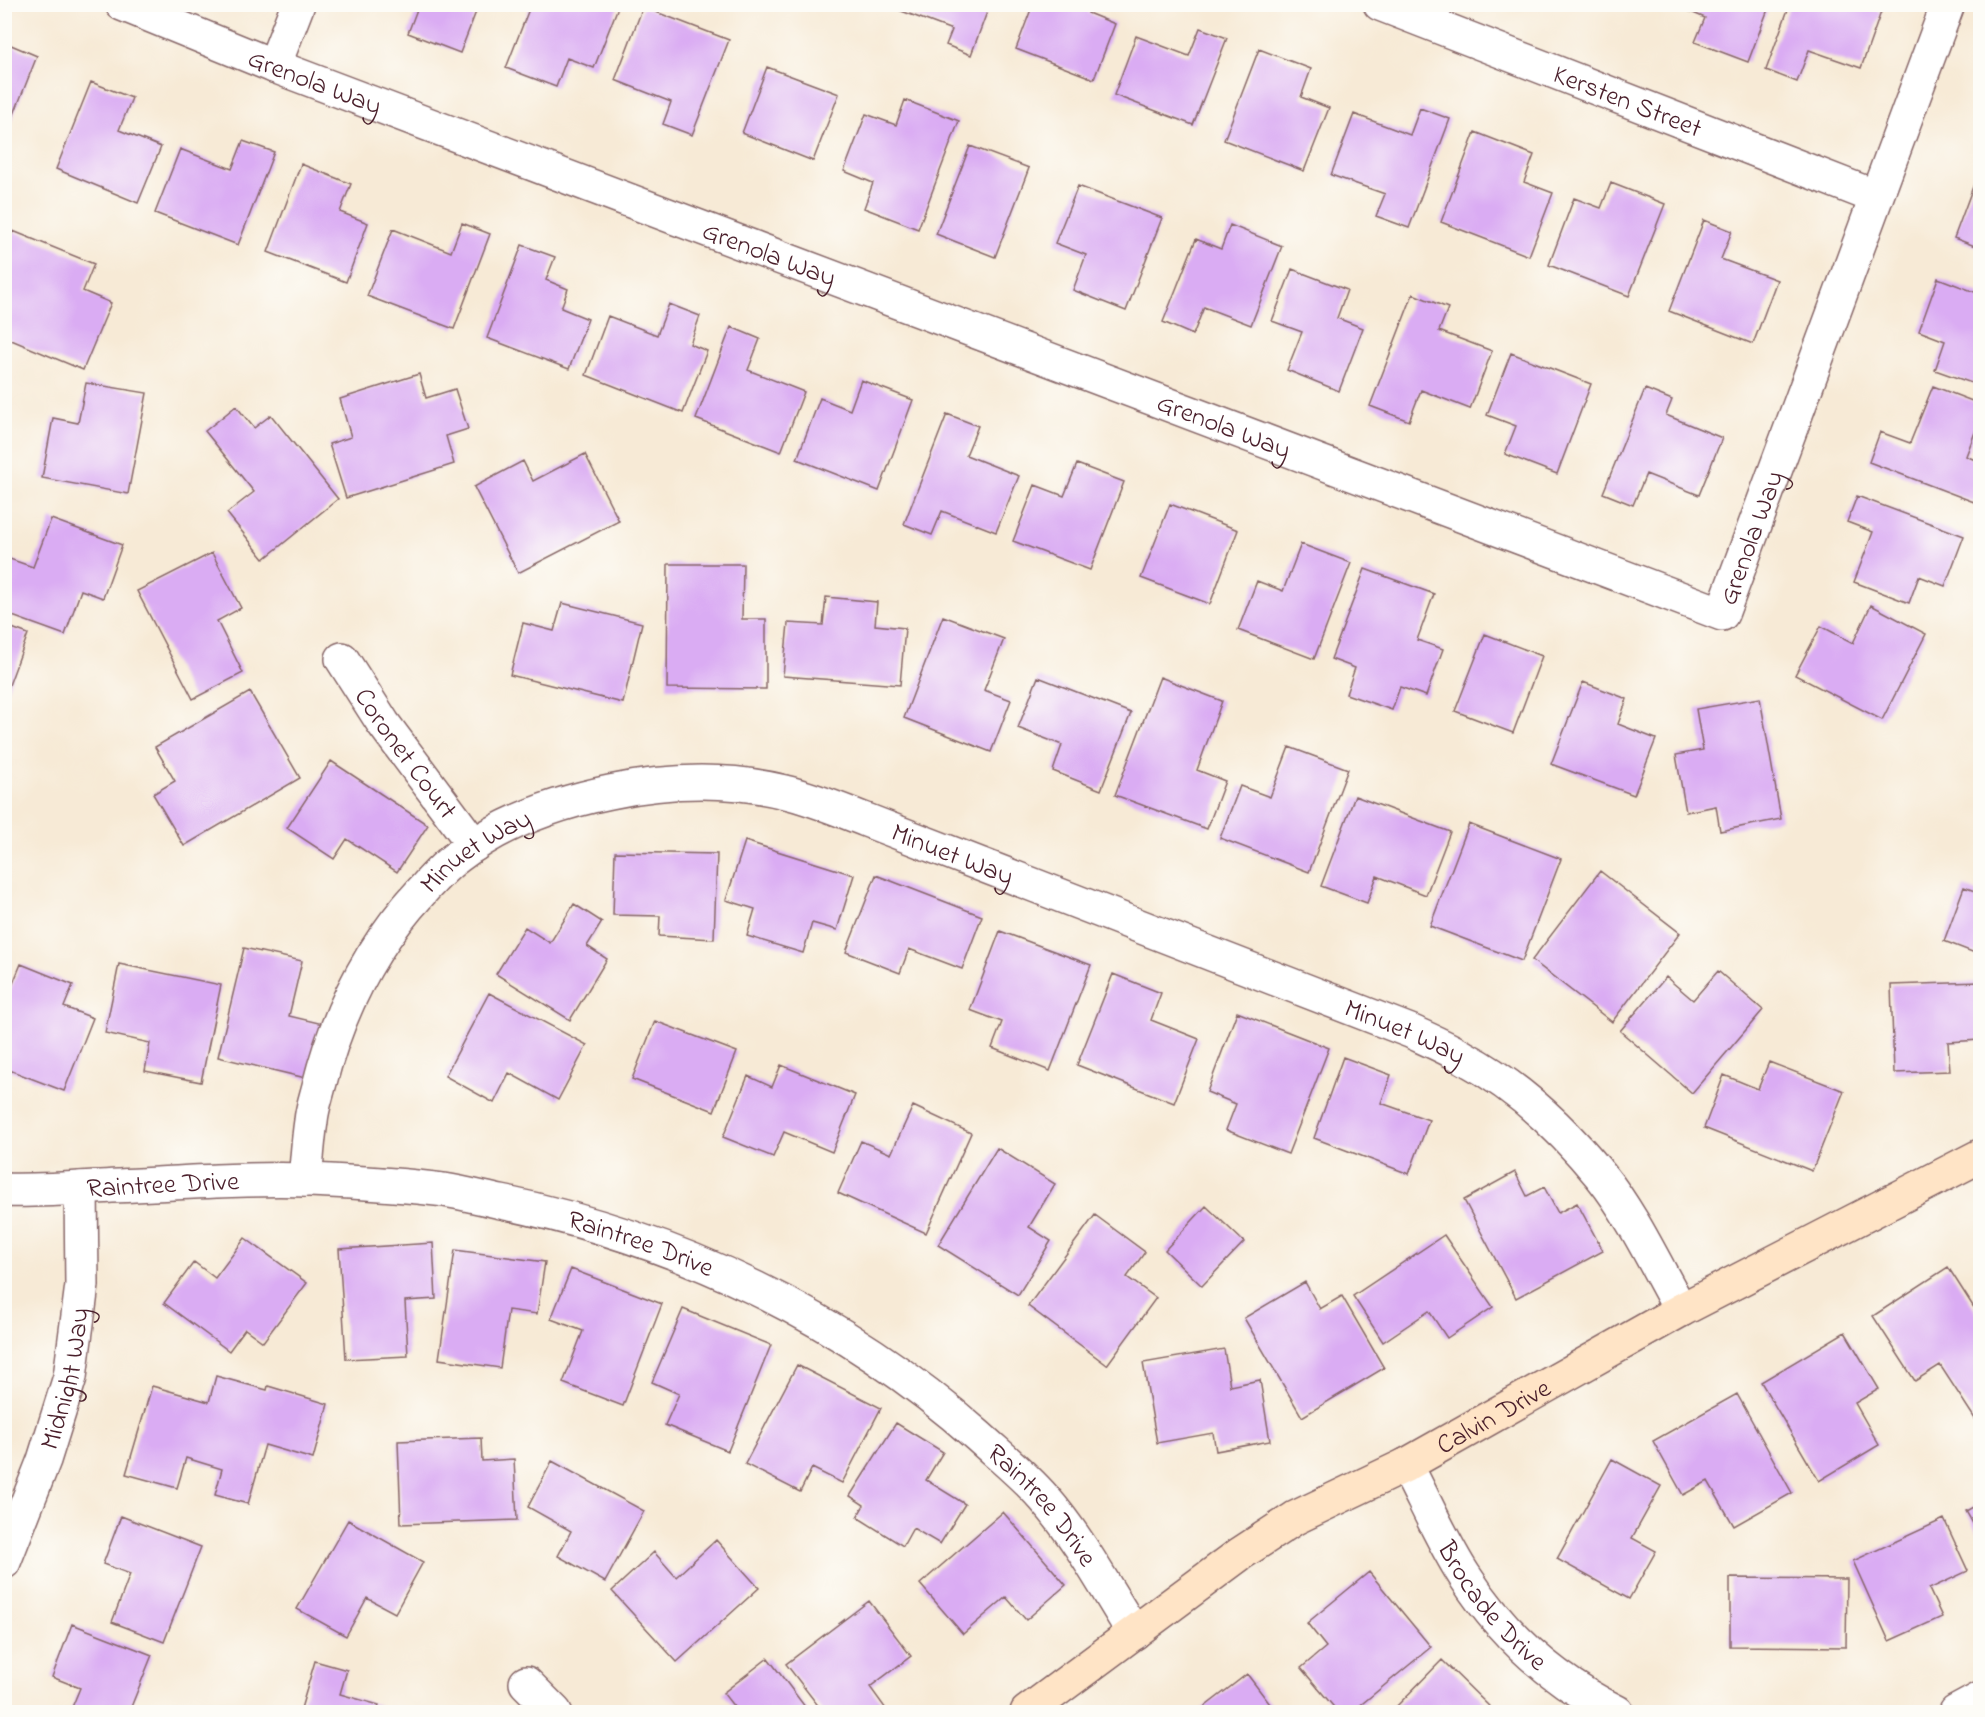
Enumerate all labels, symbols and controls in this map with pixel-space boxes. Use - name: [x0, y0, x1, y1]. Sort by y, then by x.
- street label: Grenola Way: [241, 40, 387, 127]
- street label: Kersten Street: [1547, 56, 1707, 149]
- street label: Grenola Way: [696, 213, 841, 299]
- street label: Grenola Way: [1151, 385, 1296, 471]
- street label: Grenola Way: [1710, 466, 1795, 611]
- street label: Coronet Court: [343, 681, 465, 828]
- street label: Minuet Way: [412, 800, 538, 903]
- street label: Minuet Way: [885, 815, 1019, 897]
- street label: Minuet Way: [1338, 990, 1472, 1077]
- street label: Raintree Drive: [86, 1163, 241, 1210]
- street label: Raintree Drive: [563, 1202, 720, 1289]
- street label: Midnight Way: [31, 1305, 101, 1455]
- street label: Calvin Drive: [1430, 1370, 1560, 1466]
- street label: Raintree Drive: [977, 1435, 1106, 1576]
- street label: Brocade Drive: [1425, 1534, 1555, 1682]

